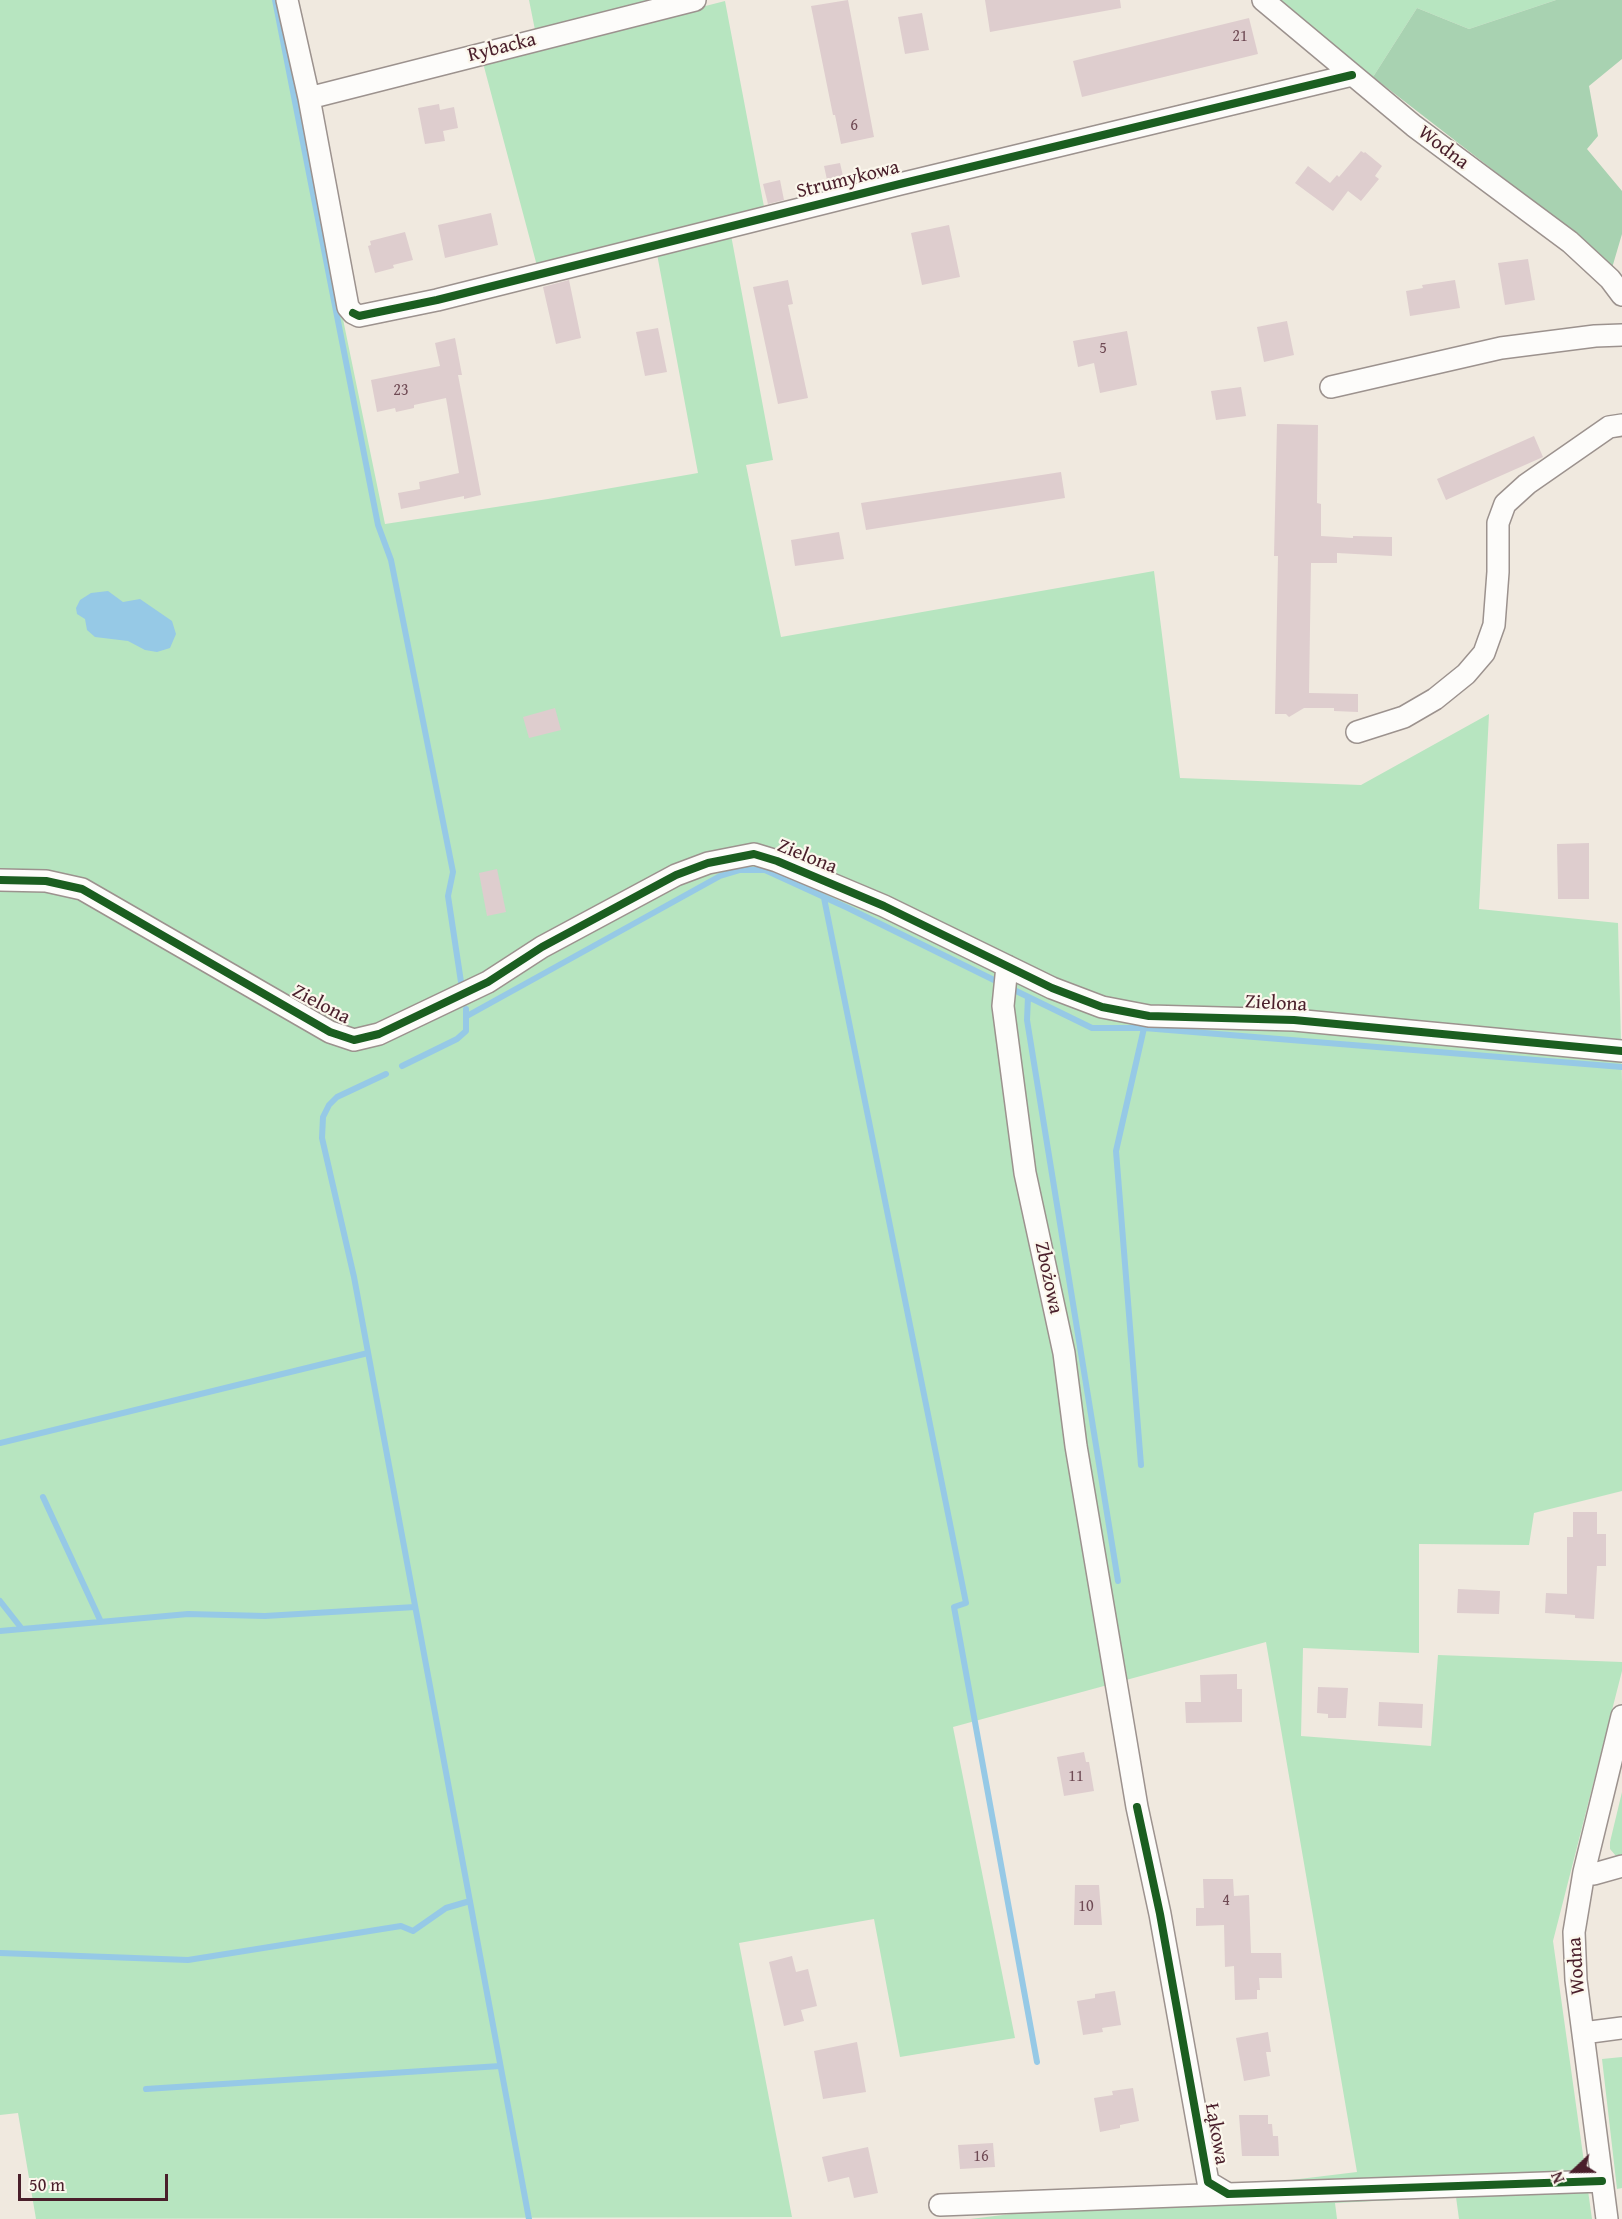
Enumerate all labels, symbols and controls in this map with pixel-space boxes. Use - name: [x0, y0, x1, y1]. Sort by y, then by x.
- house number: 21: [1232, 27, 1248, 47]
- street label: Rybacka: [465, 28, 539, 68]
- house number: 6: [850, 116, 858, 136]
- street label: Wodna: [1413, 121, 1473, 175]
- street label: Strumykowa: [794, 156, 902, 204]
- house number: 5: [1099, 339, 1107, 359]
- house number: 23: [393, 381, 409, 401]
- street label: Zielona: [774, 834, 840, 880]
- street label: Zielona: [288, 980, 354, 1030]
- street label: Zielona: [1244, 990, 1308, 1018]
- street label: Zbożowa: [1029, 1240, 1067, 1316]
- house number: 11: [1068, 1767, 1084, 1787]
- house number: 4: [1222, 1891, 1230, 1911]
- house number: 10: [1078, 1897, 1094, 1917]
- street label: Wodna: [1563, 1936, 1591, 1996]
- street label: Łąkowa: [1199, 2101, 1233, 2167]
- north arrow: [1544, 2141, 1604, 2201]
- house number: 16: [973, 2147, 989, 2167]
- scale bar: [21, 2162, 171, 2200]
- text: N: [1544, 2168, 1570, 2187]
- text: 50 m: [29, 2171, 65, 2198]

